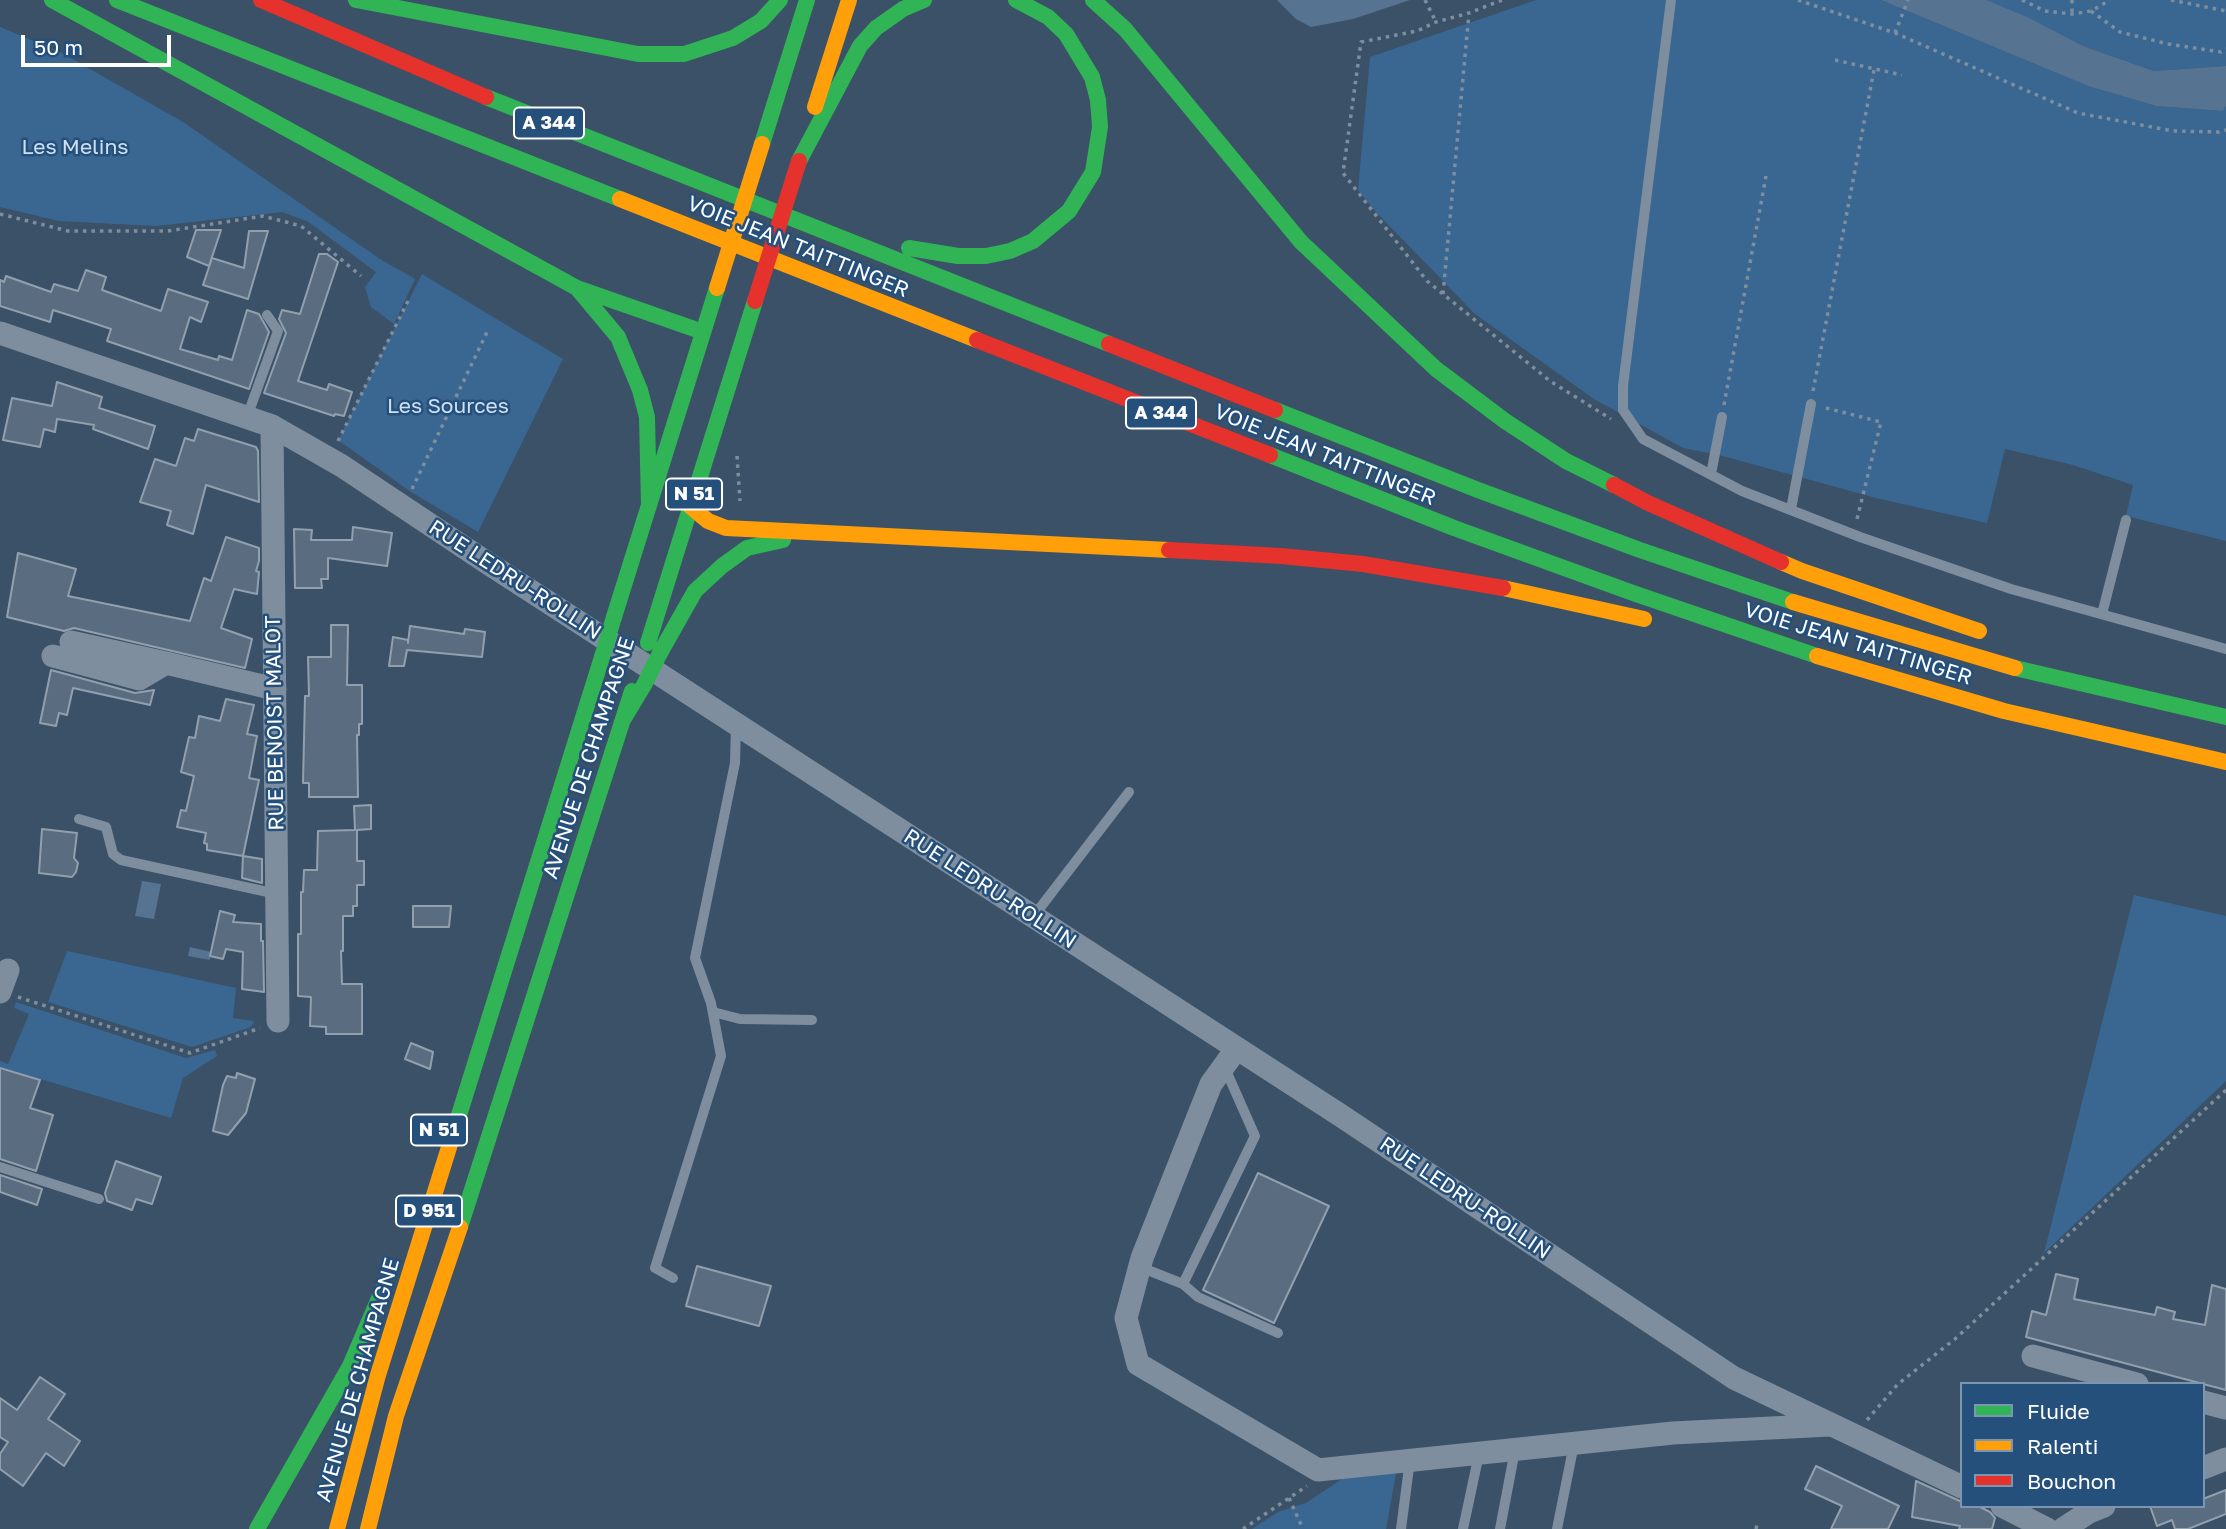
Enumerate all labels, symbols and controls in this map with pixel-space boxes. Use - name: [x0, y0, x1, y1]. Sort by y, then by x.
- scale bar: [24, 21, 175, 65]
- text: 50 m: [34, 34, 83, 60]
- road number: A 344: [514, 108, 584, 139]
- park label: Les Melins: [22, 134, 128, 160]
- street label: VOIE JEAN TAITTINGER: [683, 191, 913, 303]
- park label: Les Sources: [387, 393, 509, 419]
- road number: A 344: [1126, 398, 1196, 428]
- street label: VOIE JEAN TAITTINGER: [1210, 399, 1440, 511]
- road number: N 51: [666, 478, 722, 509]
- street label: RUE LEDRU-ROLLIN: [424, 515, 606, 645]
- street label: VOIE JEAN TAITTINGER: [1741, 597, 1975, 691]
- street label: RUE BENOIST MALOT: [261, 615, 289, 831]
- street label: AVENUE DE CHAMPAGNE: [538, 634, 640, 882]
- street label: RUE LEDRU-ROLLIN: [899, 824, 1081, 954]
- road number: N 51: [411, 1114, 467, 1146]
- street label: RUE LEDRU-ROLLIN: [1375, 1131, 1555, 1265]
- road number: D 951: [396, 1196, 462, 1226]
- street label: AVENUE DE CHAMPAGNE: [311, 1255, 405, 1505]
- legend: [1960, 1382, 2205, 1508]
- text: Fluide: [2027, 1398, 2090, 1424]
- text: Ralenti: [2027, 1433, 2098, 1459]
- text: Bouchon: [2027, 1468, 2116, 1494]

